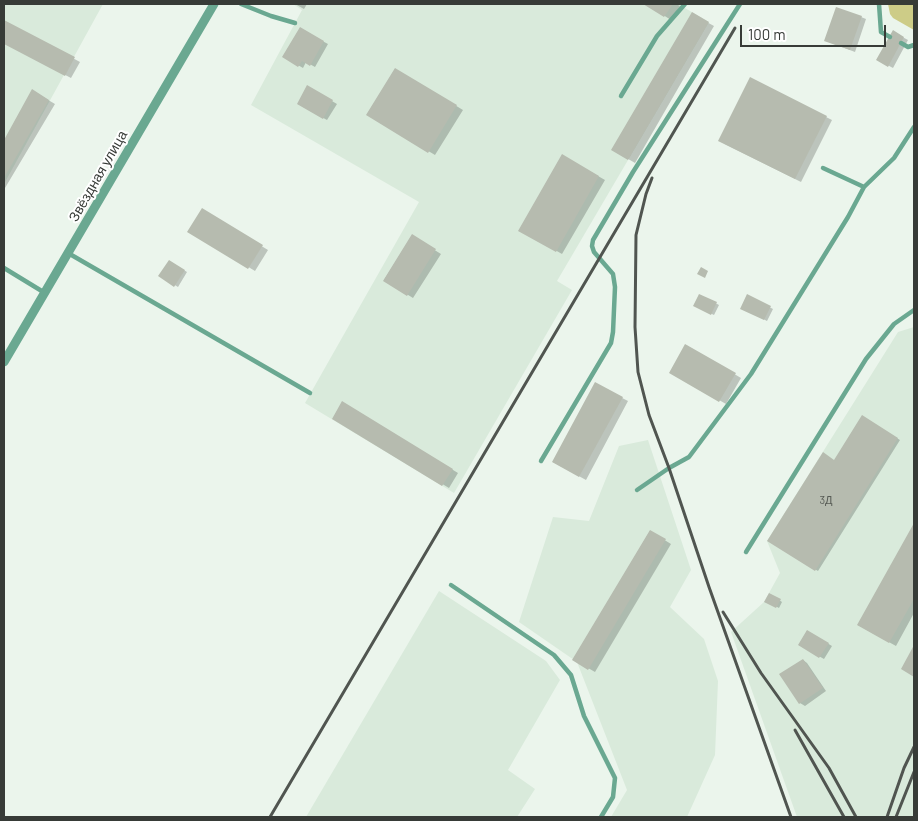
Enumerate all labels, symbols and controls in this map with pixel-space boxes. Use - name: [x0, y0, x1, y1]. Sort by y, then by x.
- scale bar: [743, 15, 889, 47]
- text: 100 m: [748, 25, 786, 43]
- street label: Звёздная улица: [65, 127, 131, 225]
- house number: 3Д: [819, 493, 833, 507]

